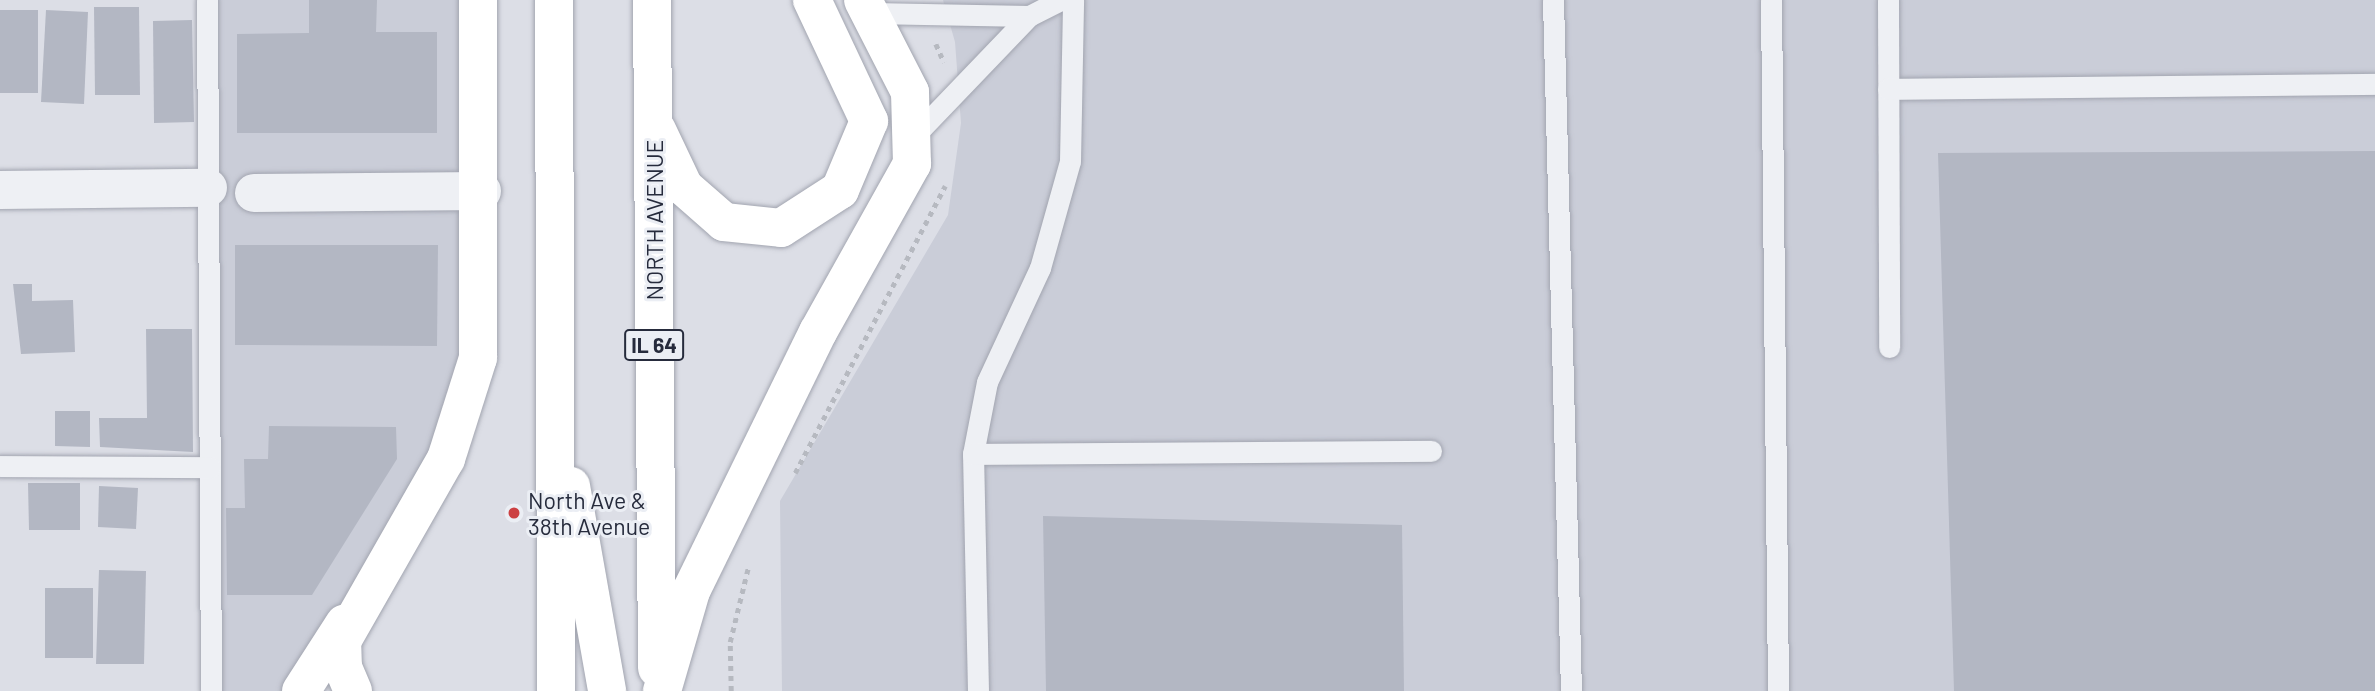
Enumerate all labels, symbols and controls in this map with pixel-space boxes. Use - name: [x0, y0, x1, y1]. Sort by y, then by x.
- street label: NORTH AVENUE: [640, 140, 668, 300]
- road number: IL 64: [622, 328, 686, 362]
- place label: North Ave & 38th Avenue: [528, 486, 650, 540]
- marker: North Ave & 38th Avenue: [506, 505, 522, 521]

